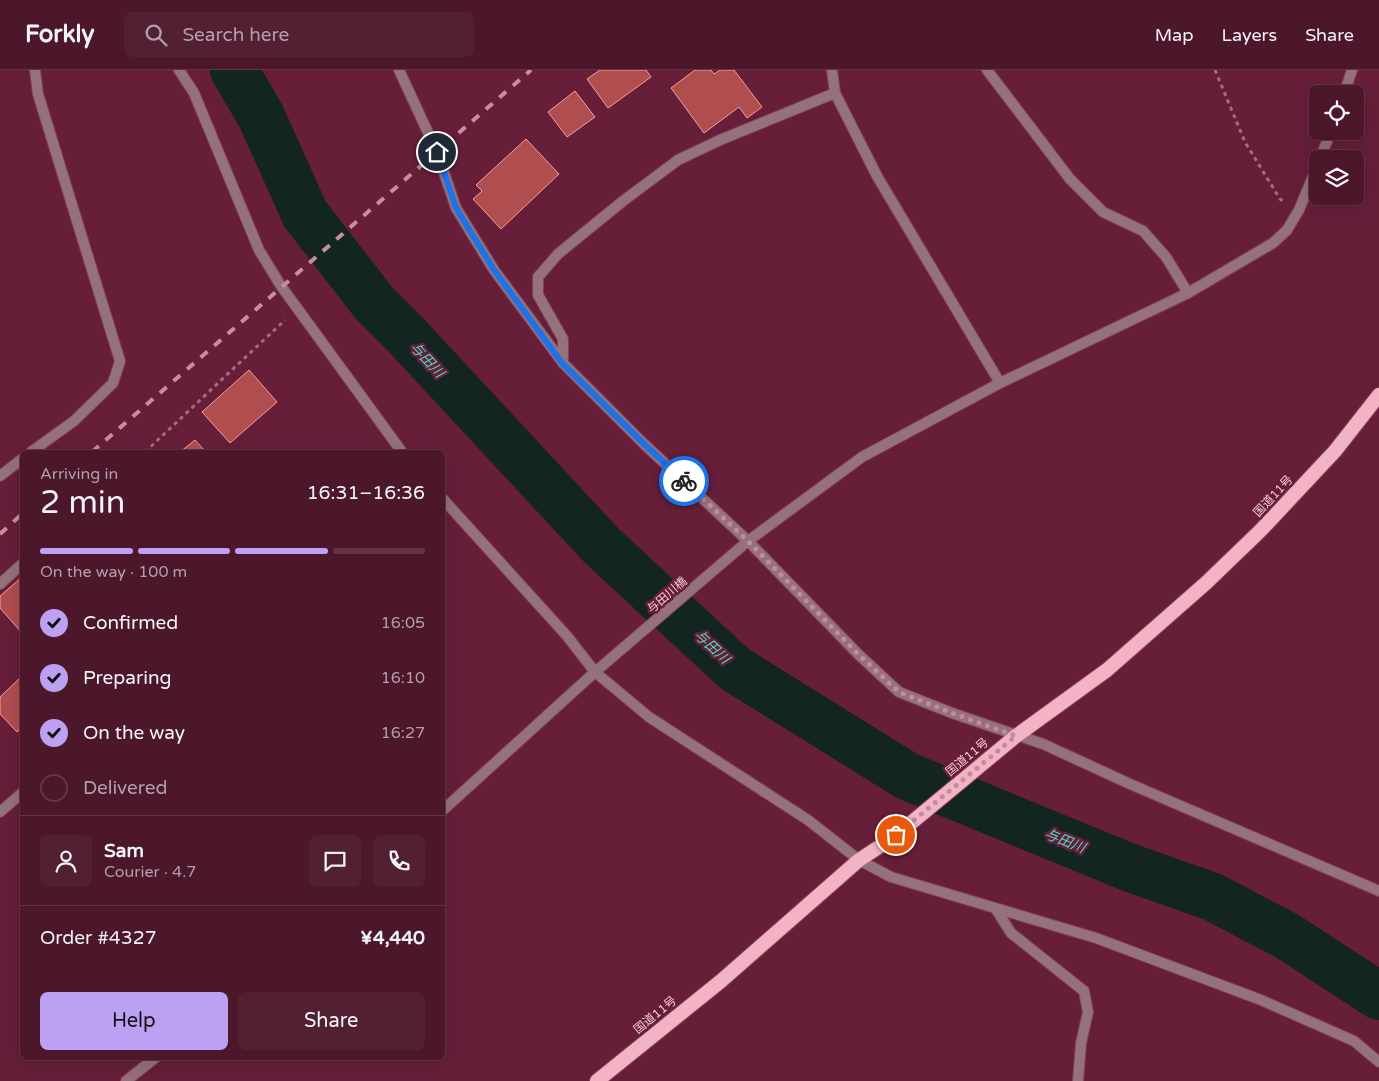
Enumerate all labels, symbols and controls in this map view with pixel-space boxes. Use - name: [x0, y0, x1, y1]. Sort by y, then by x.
- search box: [124, 12, 474, 57]
- text: Forkly: [25, 20, 94, 49]
- icon: search: [142, 21, 170, 49]
- text: Search here: [182, 24, 289, 46]
- text: Map: [1155, 24, 1194, 46]
- text: Layers: [1222, 24, 1277, 46]
- text: Share: [1305, 24, 1354, 46]
- map controls: [1309, 85, 1364, 205]
- button: locate: [1309, 85, 1364, 140]
- pin: [416, 131, 458, 173]
- icon: home: [423, 138, 451, 166]
- button: layers: [1309, 150, 1364, 205]
- water label: 与田川: [406, 339, 449, 383]
- courier: [659, 456, 709, 506]
- text: Arriving in: [40, 464, 118, 484]
- icon: bike: [670, 467, 698, 495]
- street label: 国道11号: [1250, 473, 1296, 519]
- text: 16:31–16:36: [307, 482, 425, 504]
- text: 2 min: [40, 484, 125, 522]
- text: On the way · 100 m: [40, 562, 187, 582]
- street label: 与田川橋: [644, 574, 690, 616]
- icon: check: [40, 609, 68, 637]
- text: Confirmed: [83, 612, 178, 634]
- text: 16:05: [381, 613, 425, 633]
- water label: 与田川: [691, 626, 735, 669]
- icon: check: [40, 664, 68, 692]
- text: Preparing: [83, 667, 172, 689]
- text: 16:10: [381, 668, 425, 688]
- icon: check: [40, 719, 68, 747]
- text: On the way: [83, 722, 185, 744]
- text: 16:27: [381, 723, 425, 743]
- street label: 国道11号: [943, 735, 991, 779]
- text: Delivered: [83, 777, 168, 799]
- pin: [875, 814, 917, 856]
- icon: bag: [882, 821, 910, 849]
- water label: 与田川: [1042, 825, 1090, 857]
- button: person: [40, 835, 92, 887]
- button: chat: [309, 835, 361, 887]
- button: phone: [373, 835, 425, 887]
- text: Sam: [104, 840, 144, 862]
- text: Courier · 4.7: [104, 862, 196, 882]
- text: Order #4327: [40, 927, 157, 949]
- text: ¥4,440: [360, 927, 425, 949]
- button: Help: [40, 992, 228, 1050]
- button: Share: [238, 992, 425, 1050]
- street label: 国道11号: [631, 993, 679, 1037]

